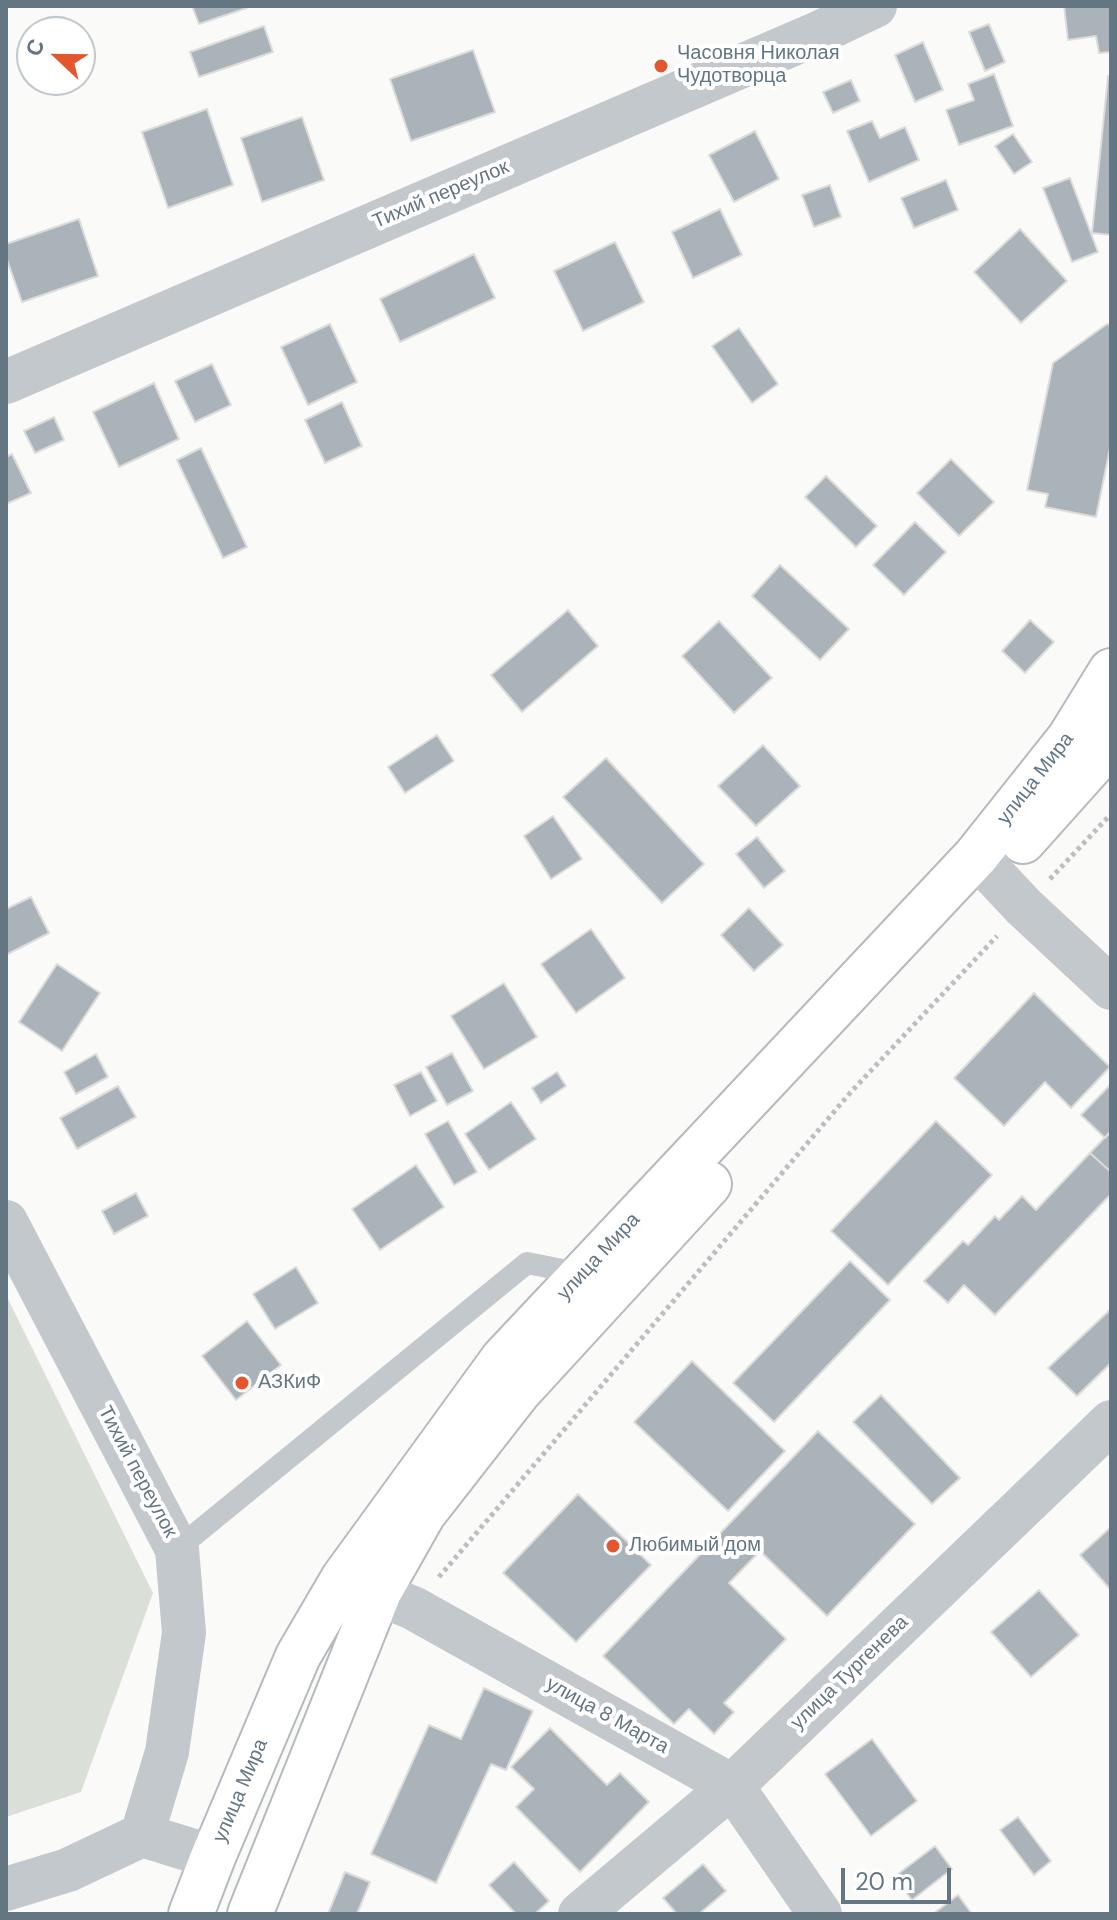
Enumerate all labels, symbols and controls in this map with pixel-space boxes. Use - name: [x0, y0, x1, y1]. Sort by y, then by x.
- north arrow: [16, 16, 96, 96]
- text: С: [19, 35, 52, 60]
- place label: Часовня Николая Чудотворца: [677, 42, 840, 89]
- marker: Часовня Николая Чудотворца: [652, 57, 670, 75]
- street label: Тихий переулок: [369, 156, 513, 234]
- street label: улица Мира: [993, 728, 1079, 830]
- street label: улица Мира: [553, 1208, 645, 1306]
- place label: АЗКиФ: [258, 1371, 321, 1395]
- marker: АЗКиФ: [233, 1374, 251, 1392]
- street label: Тихий переулок: [92, 1402, 182, 1542]
- place label: Любимый дом: [629, 1534, 761, 1558]
- marker: Любимый дом: [604, 1537, 622, 1555]
- street label: улица Тургенева: [786, 1611, 914, 1735]
- street label: улица 8 Марта: [541, 1672, 673, 1760]
- street label: улица Мира: [208, 1736, 274, 1846]
- scale bar: [845, 1852, 955, 1902]
- text: 20 m: [855, 1866, 913, 1897]

